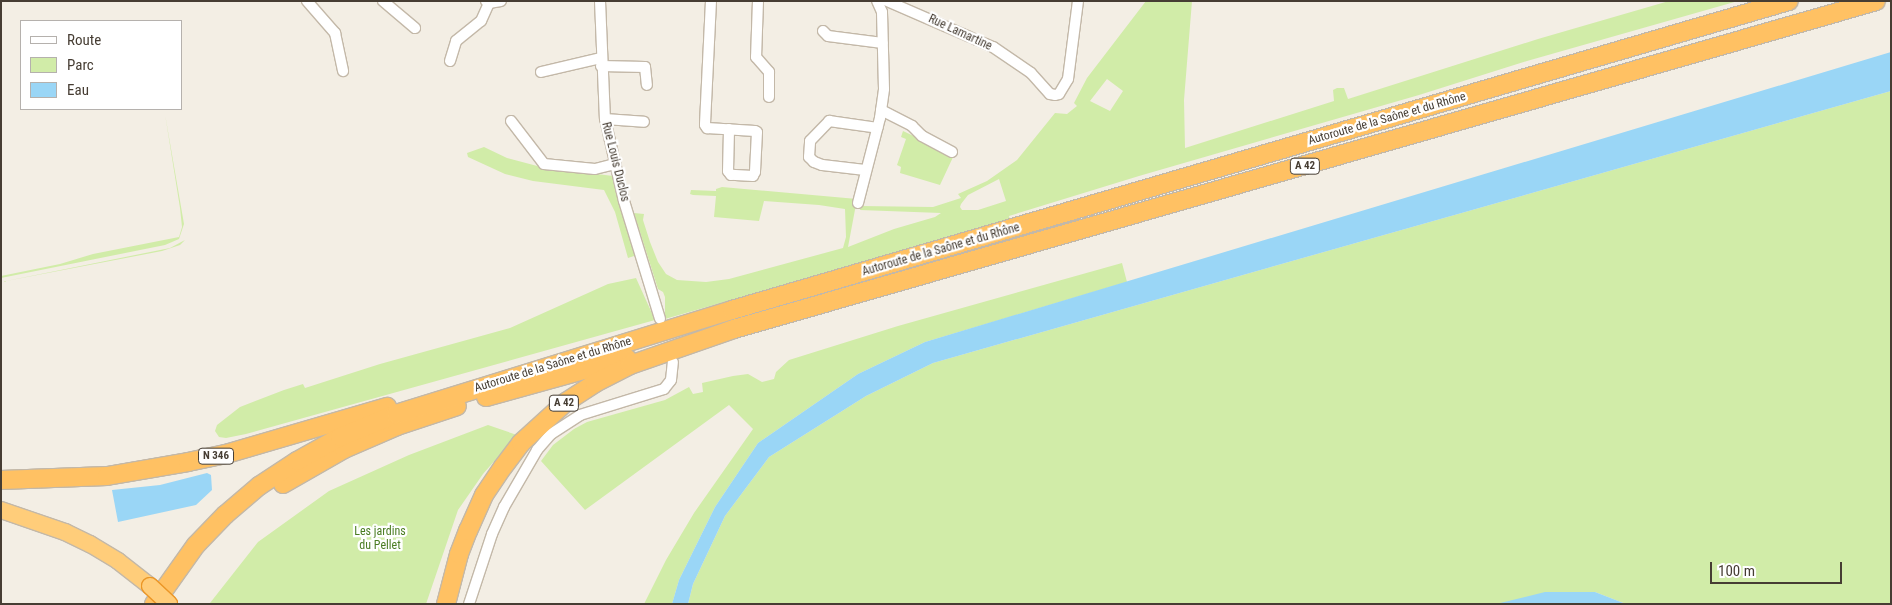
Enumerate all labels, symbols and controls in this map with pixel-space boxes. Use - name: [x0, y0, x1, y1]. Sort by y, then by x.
- street label: Rue Lamartine: [926, 12, 994, 54]
- legend: [20, 20, 182, 110]
- text: Route: [67, 31, 101, 49]
- text: Parc: [67, 56, 94, 74]
- text: Eau: [67, 81, 89, 99]
- street label: Autoroute de la Saône et du Rhône: [1307, 90, 1467, 148]
- street label: Rue Louis Duclos: [598, 121, 632, 203]
- road number: A 42: [1289, 158, 1321, 175]
- street label: Autoroute de la Saône et du Rhône: [861, 221, 1021, 279]
- street label: Autoroute de la Saône et du Rhône: [473, 334, 633, 396]
- road number: A 42: [548, 394, 580, 412]
- road number: N 346: [197, 448, 235, 464]
- park label: Les jardins du Pellet: [354, 525, 406, 553]
- scale bar: [1712, 552, 1844, 584]
- text: 100 m: [1718, 562, 1755, 580]

